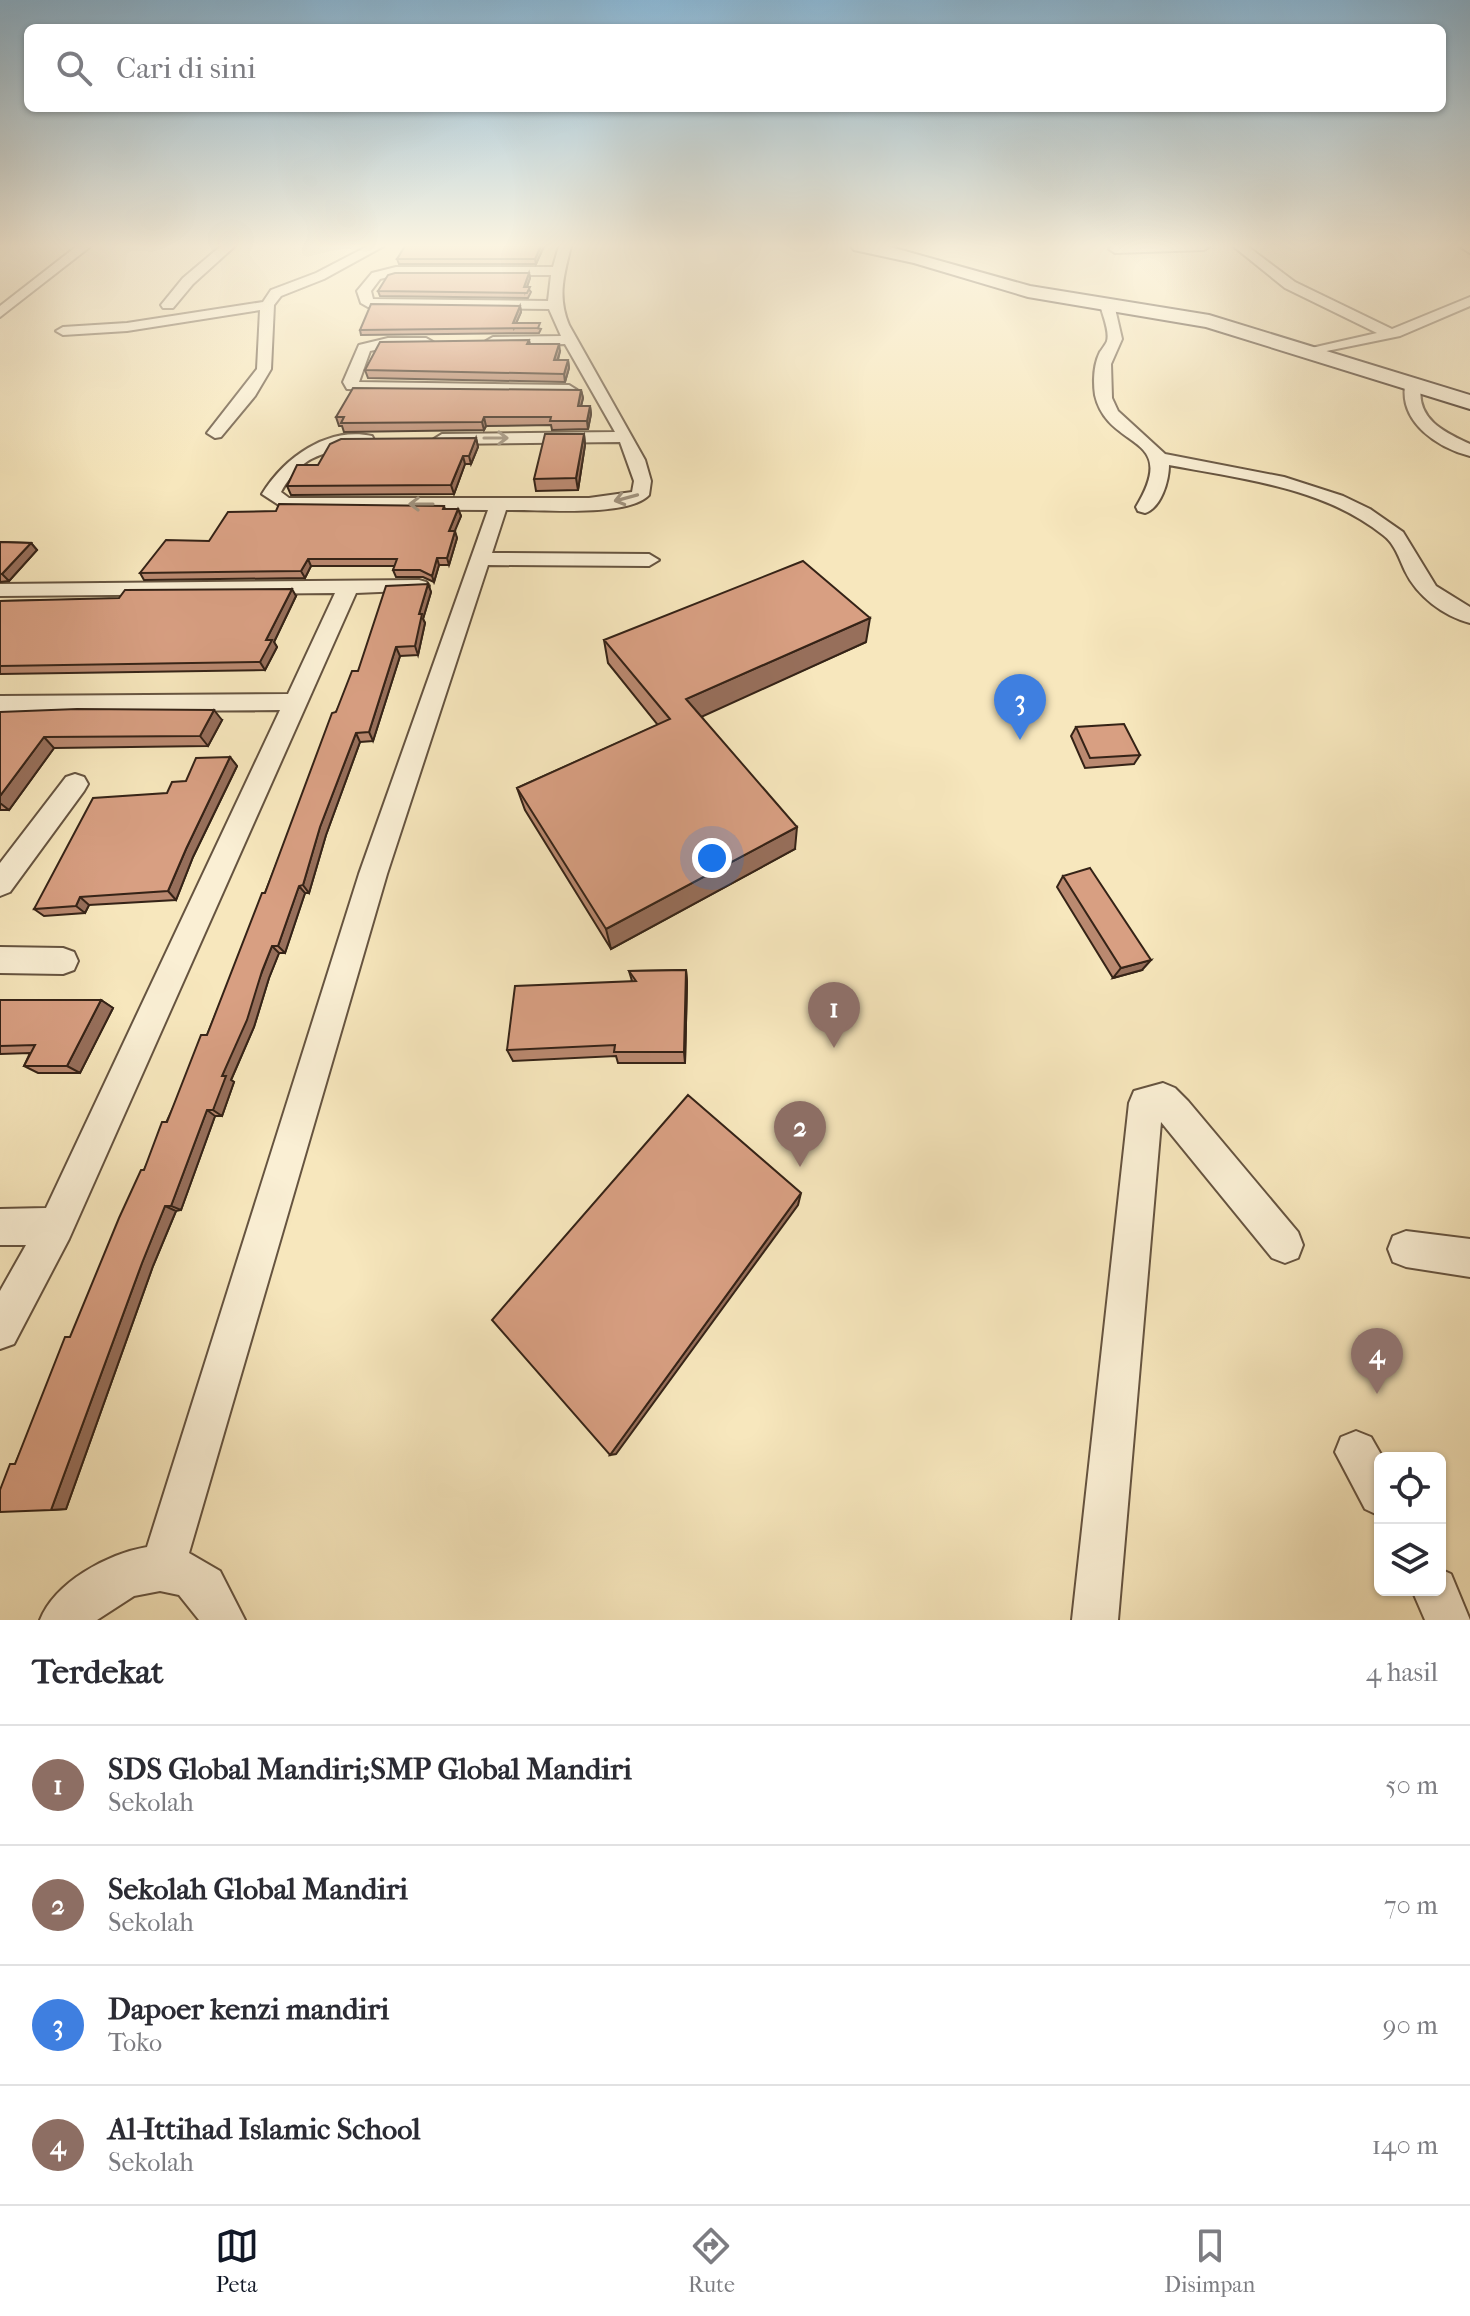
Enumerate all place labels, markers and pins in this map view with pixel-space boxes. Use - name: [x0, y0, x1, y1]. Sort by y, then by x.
- pin: 3: [994, 674, 1046, 740]
- pin: 1: [808, 982, 860, 1048]
- pin: 2: [774, 1101, 826, 1167]
- pin: 4: [1351, 1328, 1403, 1394]

